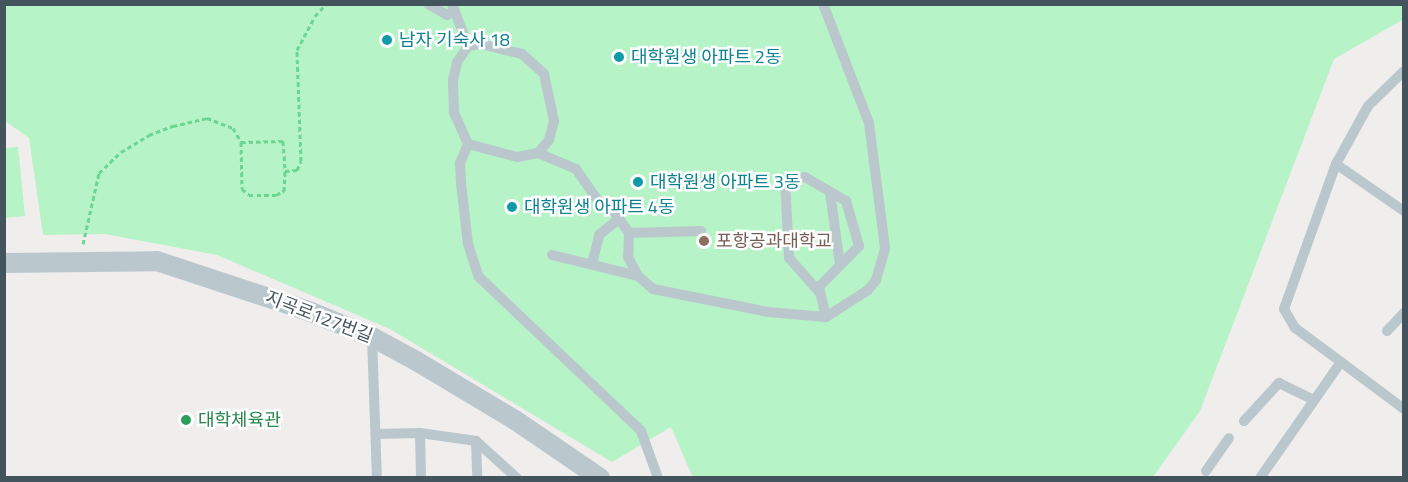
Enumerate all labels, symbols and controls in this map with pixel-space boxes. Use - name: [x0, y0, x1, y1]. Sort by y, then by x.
- place label: 남자 기숙사 18: [399, 29, 510, 51]
- marker: 남자 기숙사 18: [380, 33, 394, 47]
- place label: 대학원생 아파트 2동: [631, 46, 781, 68]
- marker: 대학원생 아파트 2동: [612, 50, 626, 64]
- place label: 대학원생 아파트 3동: [650, 171, 800, 193]
- marker: 대학원생 아파트 3동: [631, 175, 645, 189]
- place label: 대학원생 아파트 4동: [524, 196, 674, 218]
- marker: 대학원생 아파트 4동: [505, 200, 519, 214]
- place label: 포항공과대학교: [716, 230, 832, 252]
- marker: 포항공과대학교: [697, 234, 711, 248]
- street label: 지곡로127번길: [262, 287, 376, 347]
- place label: 대학체육관: [198, 409, 281, 431]
- marker: 대학체육관: [179, 413, 193, 427]

